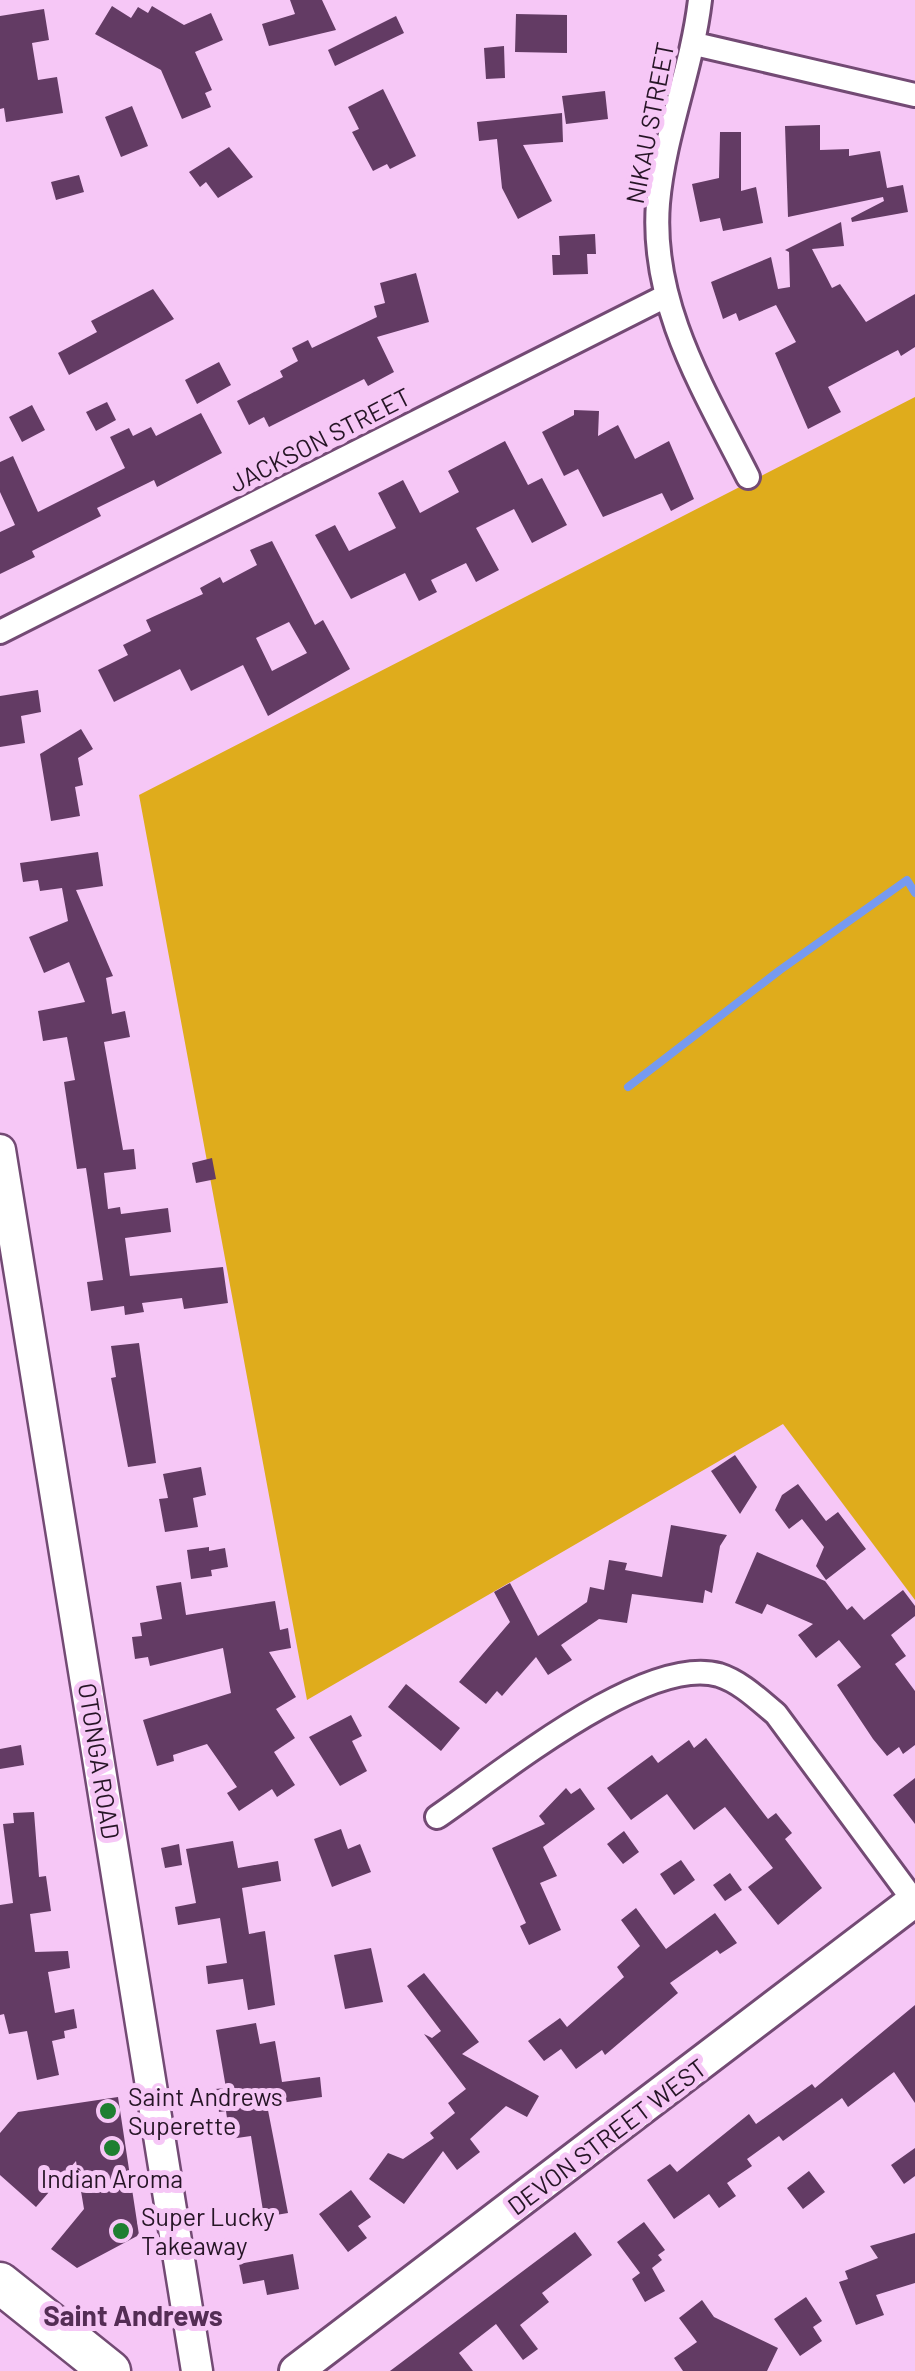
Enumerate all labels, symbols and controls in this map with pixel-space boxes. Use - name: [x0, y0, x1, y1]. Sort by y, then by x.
- street label: NIKAU STREET: [619, 40, 679, 206]
- street label: JACKSON STREET: [224, 380, 415, 498]
- street label: OTONGA ROAD: [73, 1681, 127, 1841]
- street label: DEVON STREET WEST: [501, 2052, 712, 2221]
- place label: Saint Andrews Superette: [128, 2081, 283, 2140]
- marker: Saint Andrews Superette: [97, 2100, 119, 2122]
- marker: Indian Aroma: [101, 2137, 123, 2159]
- place label: Indian Aroma: [41, 2163, 183, 2193]
- place label: Super Lucky Takeaway: [141, 2201, 275, 2260]
- marker: Super Lucky Takeaway: [110, 2220, 132, 2242]
- district label: Saint Andrews: [43, 2298, 223, 2332]

